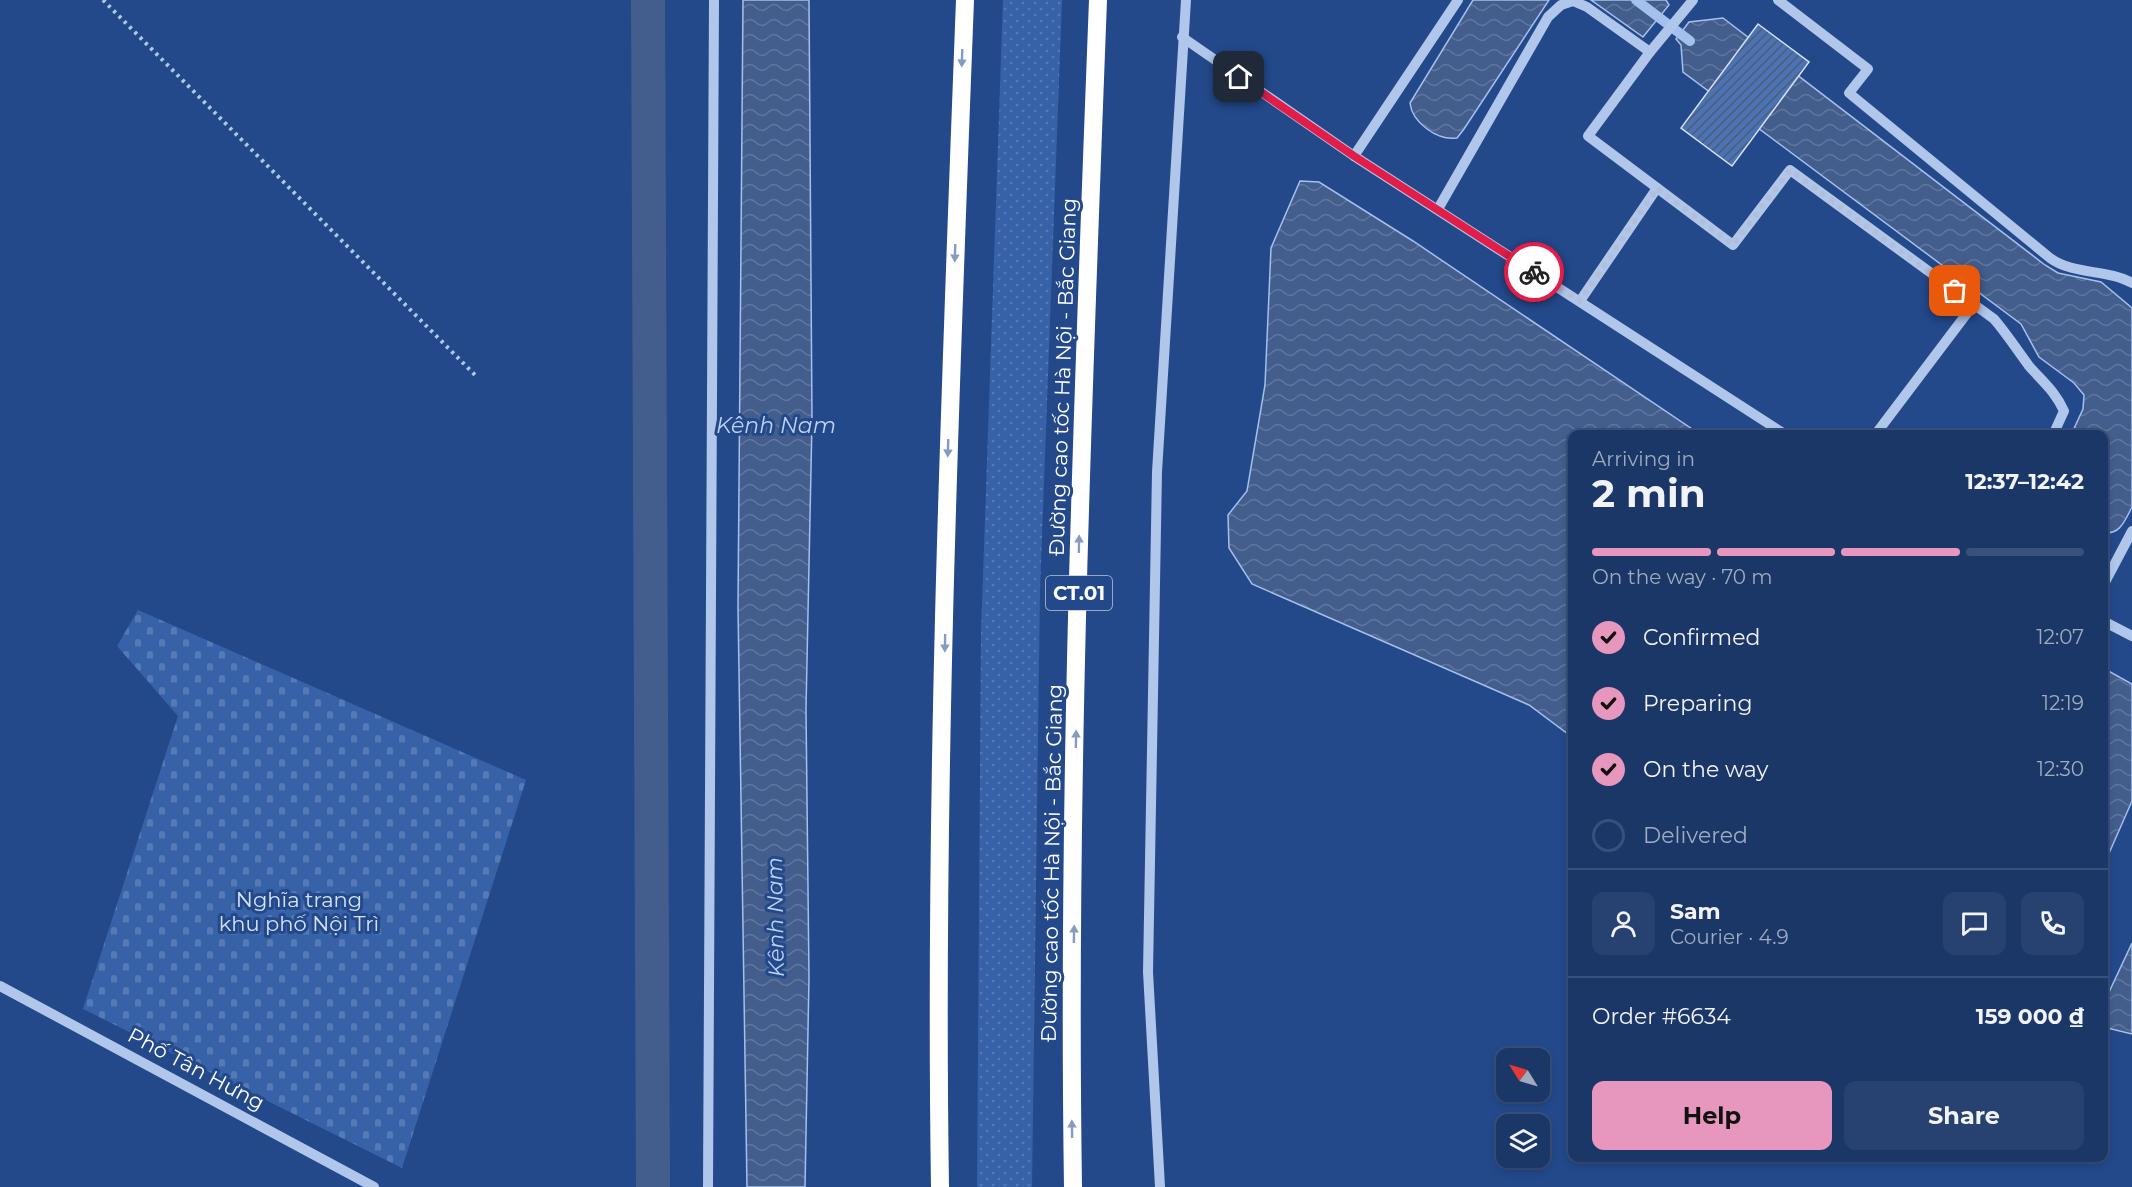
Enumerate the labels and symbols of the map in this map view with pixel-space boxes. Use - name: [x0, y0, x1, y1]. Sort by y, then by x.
- one-way arrow: [958, 49, 967, 68]
- pin: [1213, 51, 1264, 102]
- street label: Đường cao tốc Hà Nội - Bắc Giang: [1044, 197, 1081, 556]
- courier: [1504, 242, 1564, 302]
- one-way arrow: [951, 244, 960, 263]
- pin: [1929, 265, 1980, 316]
- water label: Kênh Nam: [716, 412, 836, 439]
- one-way arrow: [943, 439, 952, 458]
- one-way arrow: [1074, 534, 1084, 553]
- road number: CT.01: [1046, 576, 1112, 610]
- one-way arrow: [940, 634, 949, 653]
- street label: Đường cao tốc Hà Nội - Bắc Giang: [1036, 684, 1067, 1042]
- one-way arrow: [1072, 729, 1081, 748]
- water label: Kênh Nam: [761, 857, 790, 977]
- park label: Nghĩa trang khu phố Nội Trì: [219, 887, 379, 936]
- one-way arrow: [1069, 924, 1078, 943]
- street label: Phố Tân Hưng: [124, 1022, 269, 1115]
- north arrow: [1496, 1048, 1550, 1102]
- one-way arrow: [1067, 1119, 1077, 1138]

